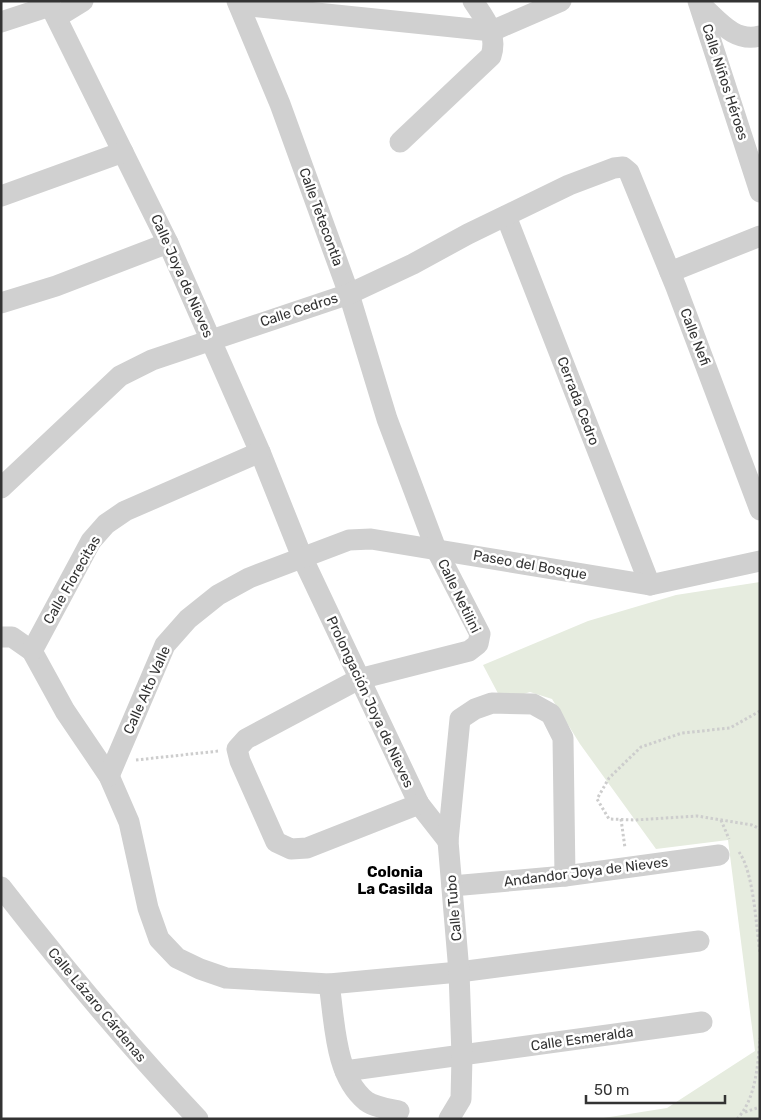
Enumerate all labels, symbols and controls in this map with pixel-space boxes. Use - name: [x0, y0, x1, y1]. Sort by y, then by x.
- street label: Calle Niños Héroes: [698, 22, 752, 142]
- street label: Calle Tetecontla: [295, 166, 347, 268]
- street label: Calle Joya de Nieves: [147, 212, 217, 340]
- street label: Calle Cedros: [258, 289, 340, 331]
- street label: Calle Nefi: [676, 306, 714, 368]
- street label: Cerrada Cedro: [553, 354, 603, 448]
- street label: Calle Florecitas: [40, 533, 104, 627]
- street label: Paseo del Bosque: [472, 547, 588, 583]
- street label: Calle Netilini: [434, 556, 484, 636]
- street label: Prolongación Joya de Nieves: [323, 614, 417, 790]
- street label: Calle Alto Valle: [120, 643, 174, 737]
- street label: Andandor Joya de Nieves: [503, 853, 669, 891]
- district label: Colonia La Casilda: [357, 863, 433, 898]
- street label: Calle Tubo: [443, 874, 465, 942]
- street label: Calle Lázaro Cárdenas: [44, 944, 150, 1066]
- street label: Calle Esmeralda: [530, 1023, 634, 1055]
- scale bar: [586, 1072, 725, 1104]
- text: 50 m: [594, 1081, 629, 1099]

